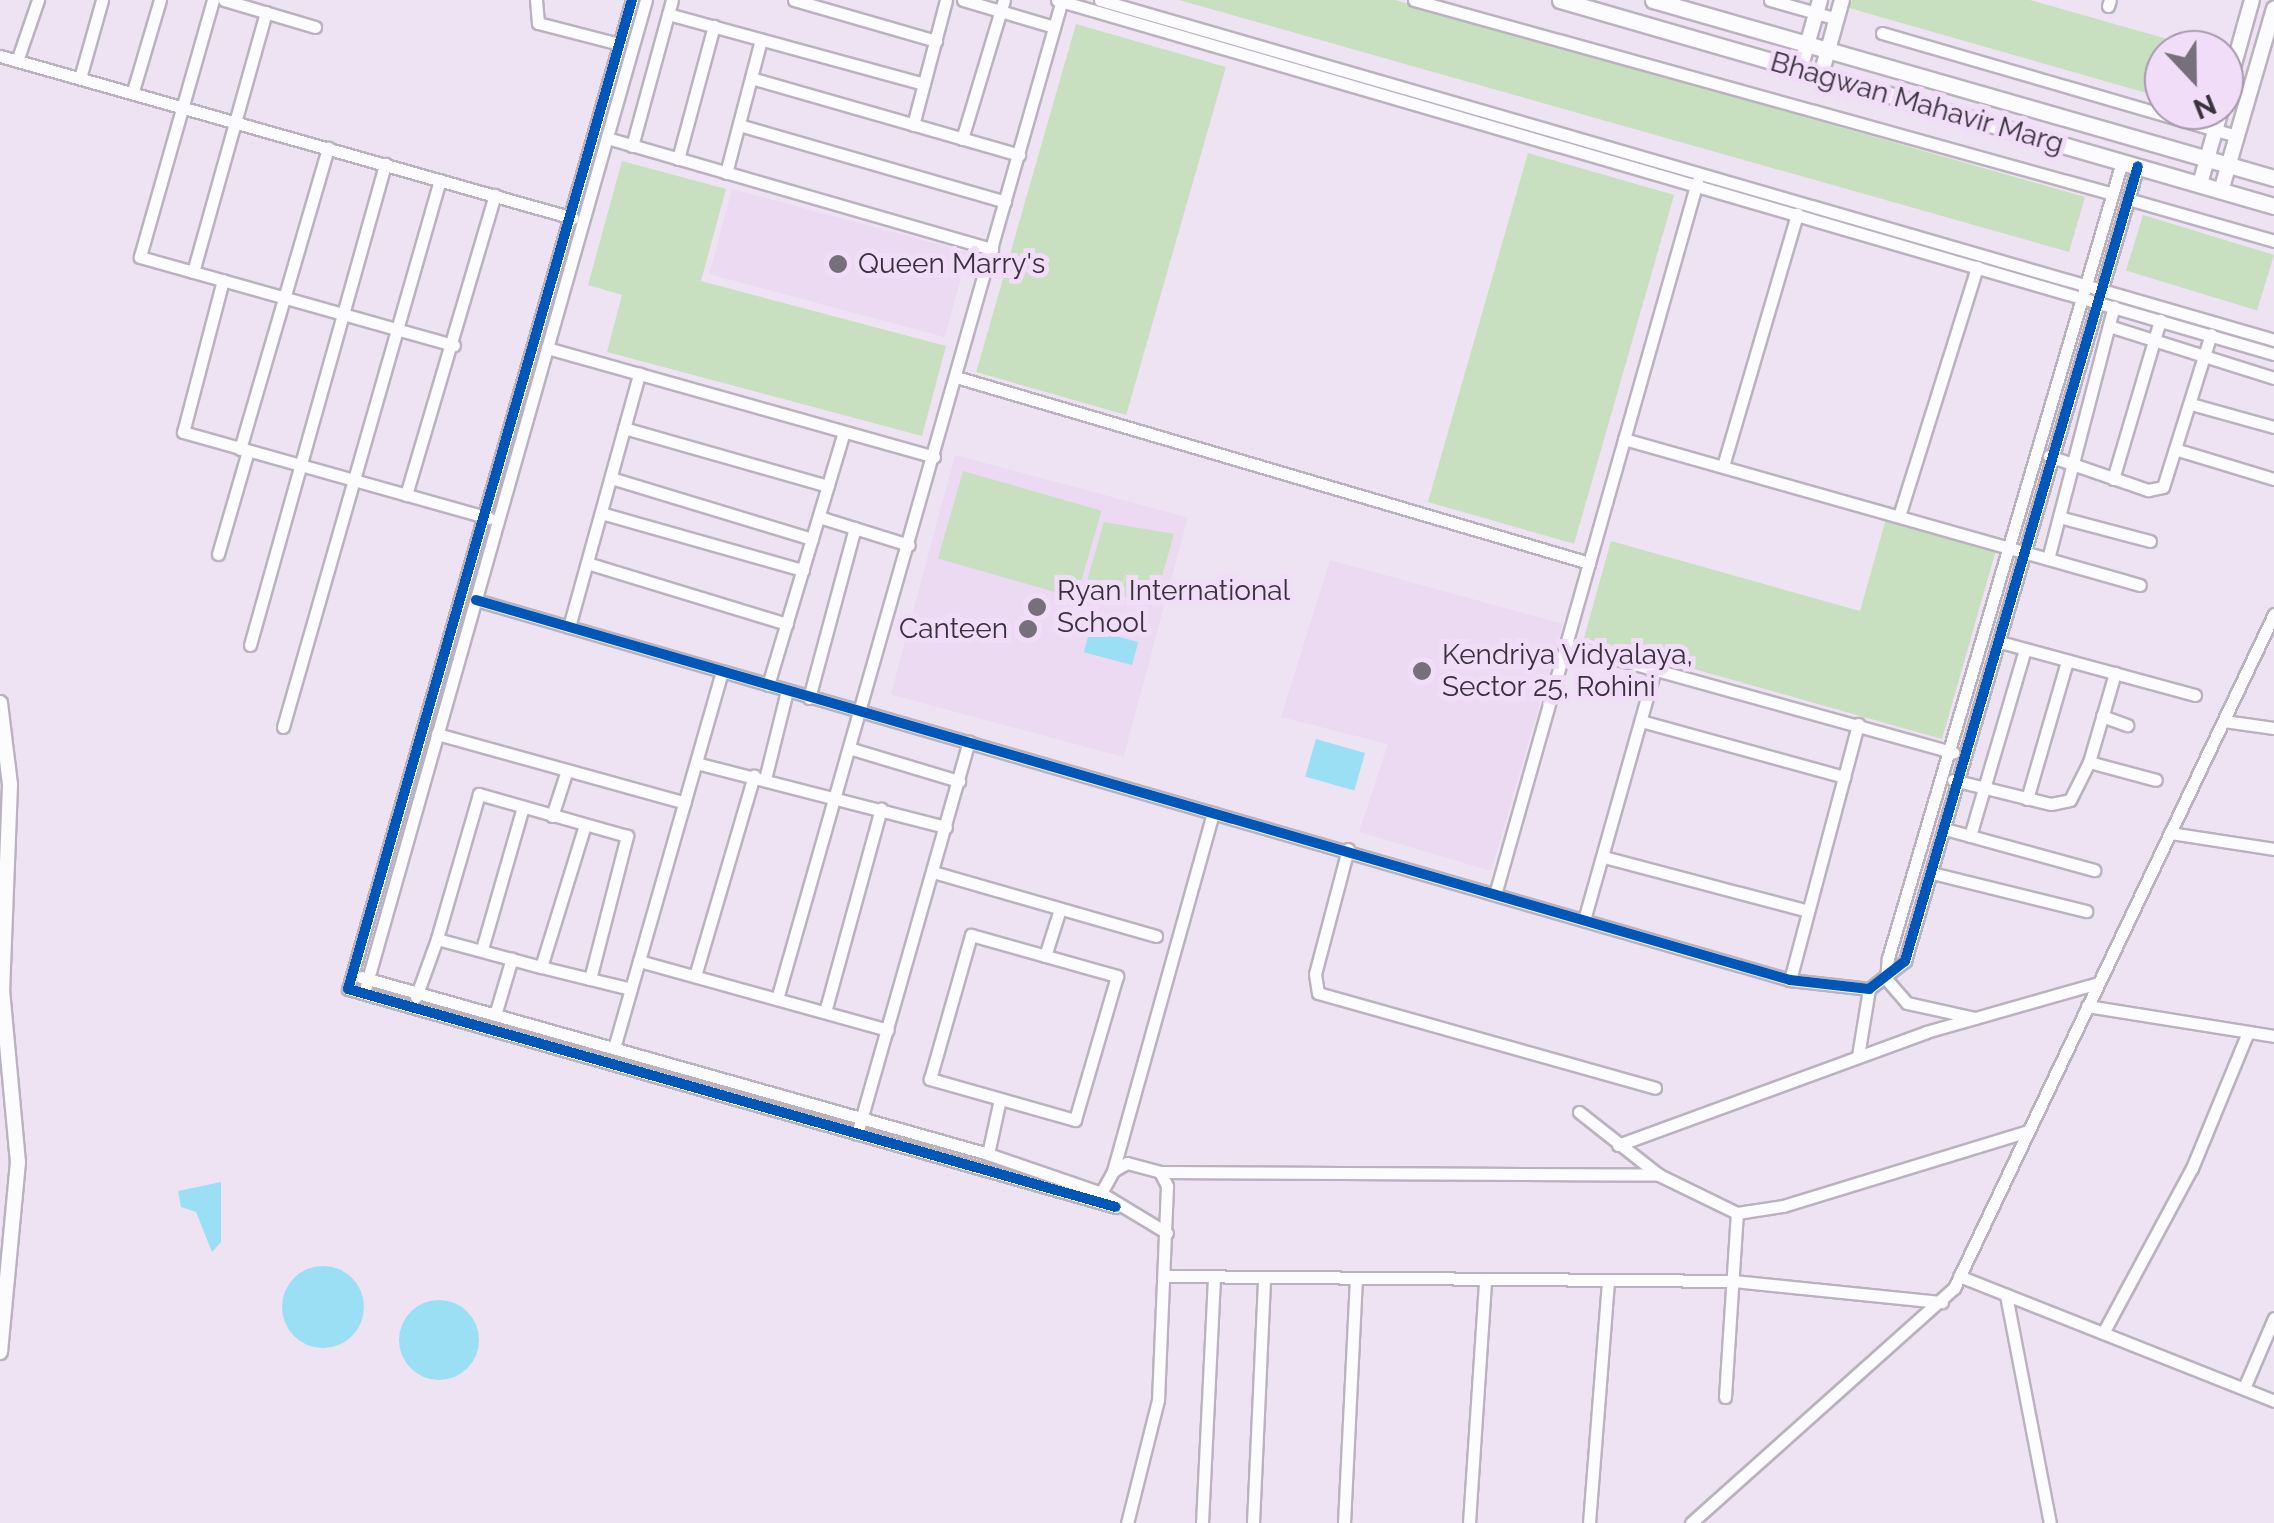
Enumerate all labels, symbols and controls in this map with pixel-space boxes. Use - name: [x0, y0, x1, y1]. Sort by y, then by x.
- north arrow: [2144, 30, 2244, 130]
- street label: Bhagwan Mahavir Marg: [1766, 45, 2068, 161]
- text: N: [2189, 87, 2221, 126]
- place label: Queen Marry's: [858, 247, 1045, 281]
- marker: Queen Marry's: [827, 253, 849, 275]
- place label: Ryan International School: [1057, 574, 1290, 640]
- marker: Ryan International School: [1026, 596, 1048, 618]
- place label: Canteen: [899, 612, 1008, 646]
- marker: Canteen: [1017, 618, 1039, 640]
- place label: Kendriya Vidyalaya, Sector 25, Rohini: [1442, 638, 1694, 704]
- marker: Kendriya Vidyalaya, Sector 25, Rohini: [1411, 660, 1433, 682]

